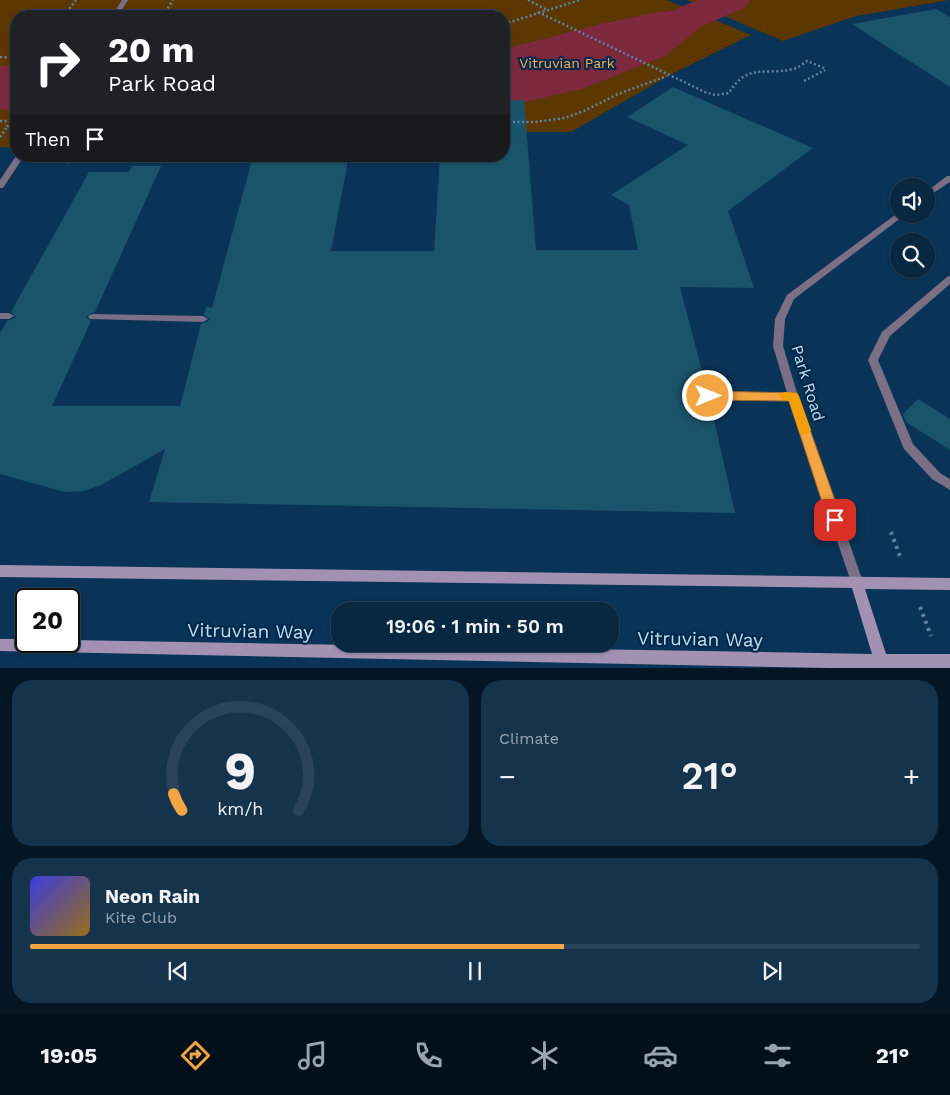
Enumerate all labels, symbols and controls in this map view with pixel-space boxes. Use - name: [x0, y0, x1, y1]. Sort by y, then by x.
- text: 20 m: [108, 29, 194, 71]
- icon: right: [25, 30, 90, 95]
- park label: Vitruvian Park: [519, 55, 615, 71]
- text: Park Road: [108, 71, 216, 96]
- icon: arrive: [81, 125, 109, 153]
- text: Then: [25, 128, 71, 151]
- map controls: [890, 178, 935, 278]
- button: sound: [890, 178, 935, 223]
- button: search: [890, 233, 935, 278]
- street label: Park Road: [787, 343, 829, 423]
- position arrow: [681, 369, 733, 421]
- pin: [814, 499, 856, 541]
- icon: arrive: [821, 506, 849, 534]
- speed limit sign: 20: [15, 588, 80, 653]
- text: 19:06 · 1 min · 50 m: [386, 615, 564, 638]
- street label: Vitruvian Way: [187, 618, 313, 644]
- street label: Vitruvian Way: [637, 626, 763, 652]
- text: Climate: [499, 729, 559, 748]
- text: 9: [224, 741, 257, 802]
- text: 21°: [681, 754, 738, 798]
- text: −: [499, 760, 516, 793]
- text: +: [903, 760, 920, 793]
- text: km/h: [217, 798, 264, 819]
- text: Neon Rain: [105, 885, 200, 908]
- text: Kite Club: [105, 908, 177, 927]
- icon: previous: [164, 957, 192, 985]
- icon: pause: [461, 957, 489, 985]
- icon: next: [758, 957, 786, 985]
- icon: directions: [178, 1038, 213, 1073]
- icon: music: [295, 1038, 330, 1073]
- icon: phone: [411, 1038, 446, 1073]
- icon: climate: [527, 1038, 562, 1073]
- icon: car: [643, 1038, 678, 1073]
- icon: filters: [760, 1038, 795, 1073]
- text: 19:05: [41, 1043, 97, 1068]
- text: 21°: [876, 1043, 909, 1068]

